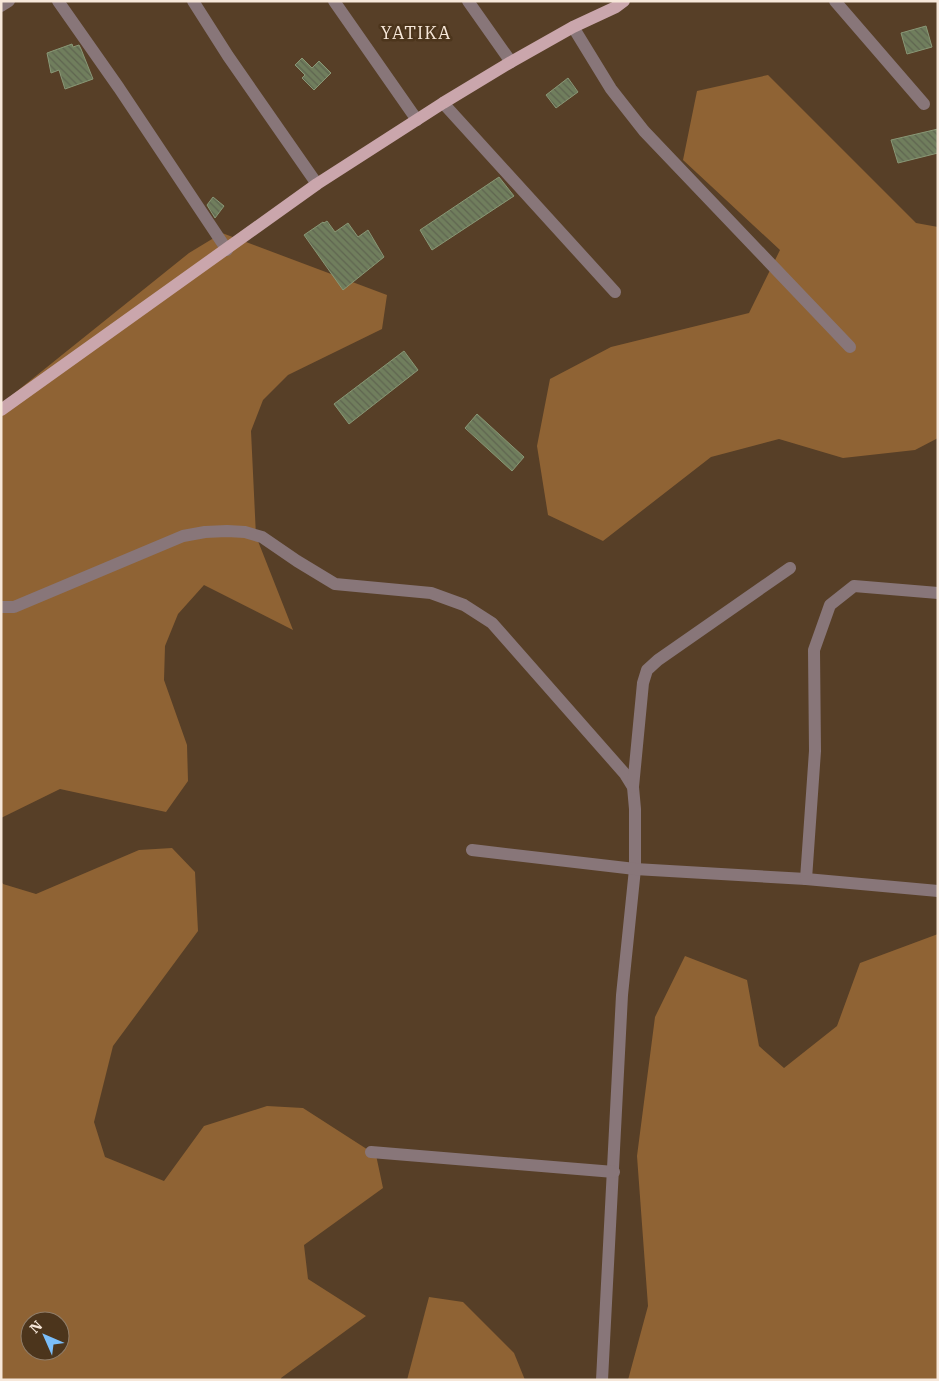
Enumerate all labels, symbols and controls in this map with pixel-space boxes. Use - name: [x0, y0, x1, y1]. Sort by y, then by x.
- district label: YATIKA: [381, 21, 451, 44]
- north arrow: [20, 1311, 70, 1361]
- text: N: [26, 1317, 46, 1337]

